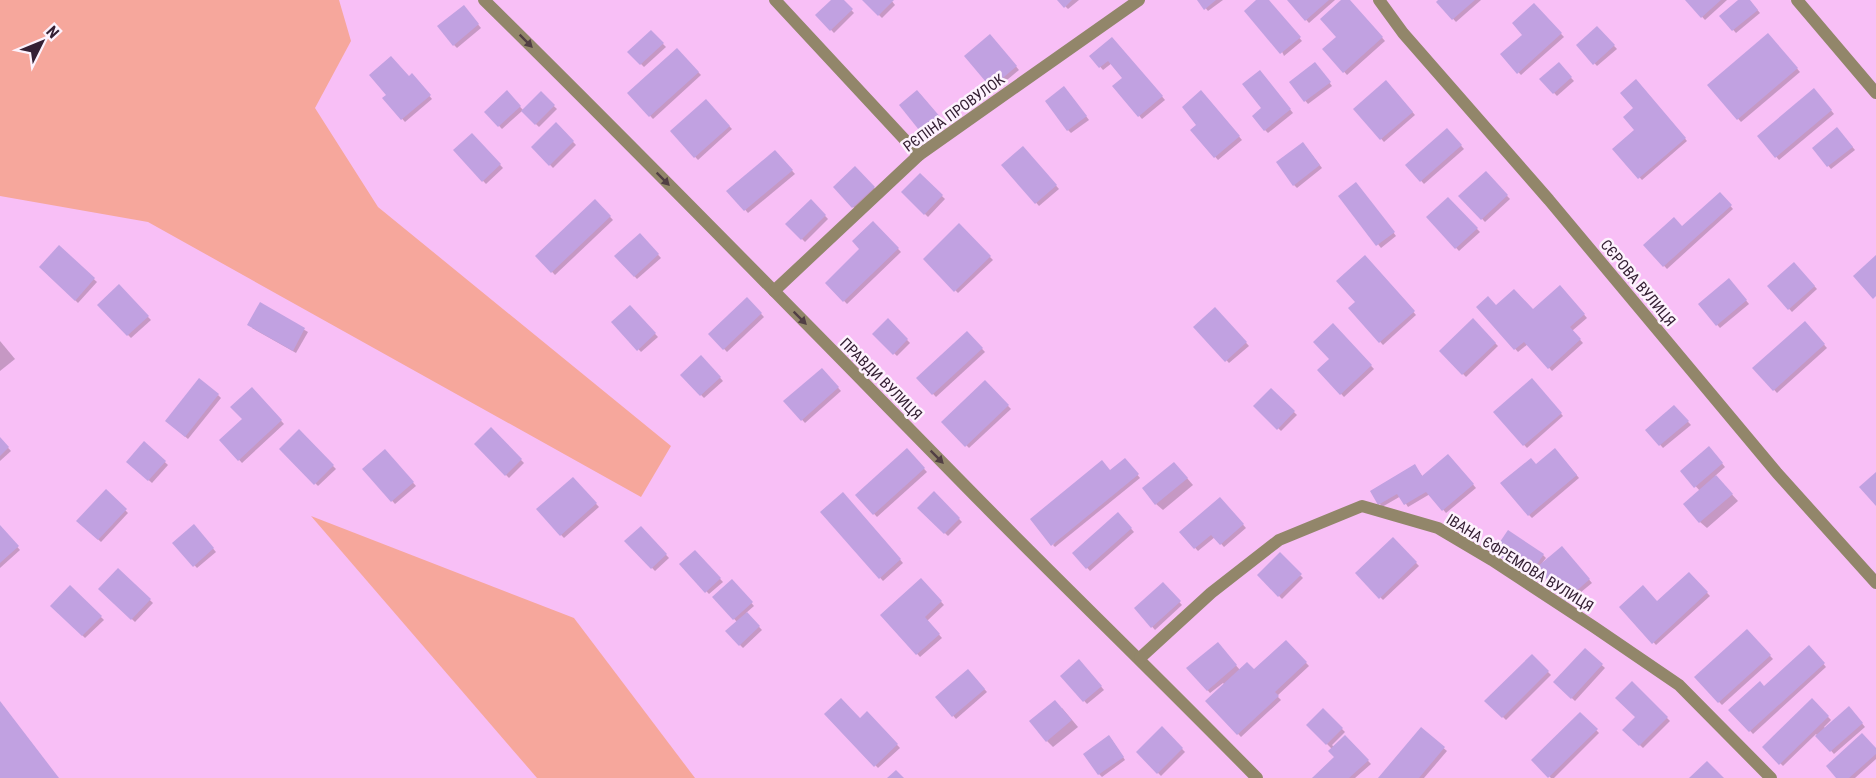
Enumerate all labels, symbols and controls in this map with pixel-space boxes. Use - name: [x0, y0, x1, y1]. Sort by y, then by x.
- north arrow: [12, 12, 72, 72]
- text: N: [42, 22, 63, 42]
- one-way arrow: [518, 34, 533, 48]
- street label: РЄПІНА ПРОВУЛОК: [900, 70, 1009, 156]
- one-way arrow: [656, 171, 670, 185]
- street label: СЄРОВА ВУЛИЦЯ: [1597, 236, 1679, 330]
- one-way arrow: [793, 311, 808, 325]
- street label: ПРАВДИ ВУЛИЦЯ: [836, 334, 926, 424]
- one-way arrow: [930, 449, 944, 464]
- street label: ІВАНА ЄФРЕМОВА ВУЛИЦЯ: [1443, 510, 1597, 616]

